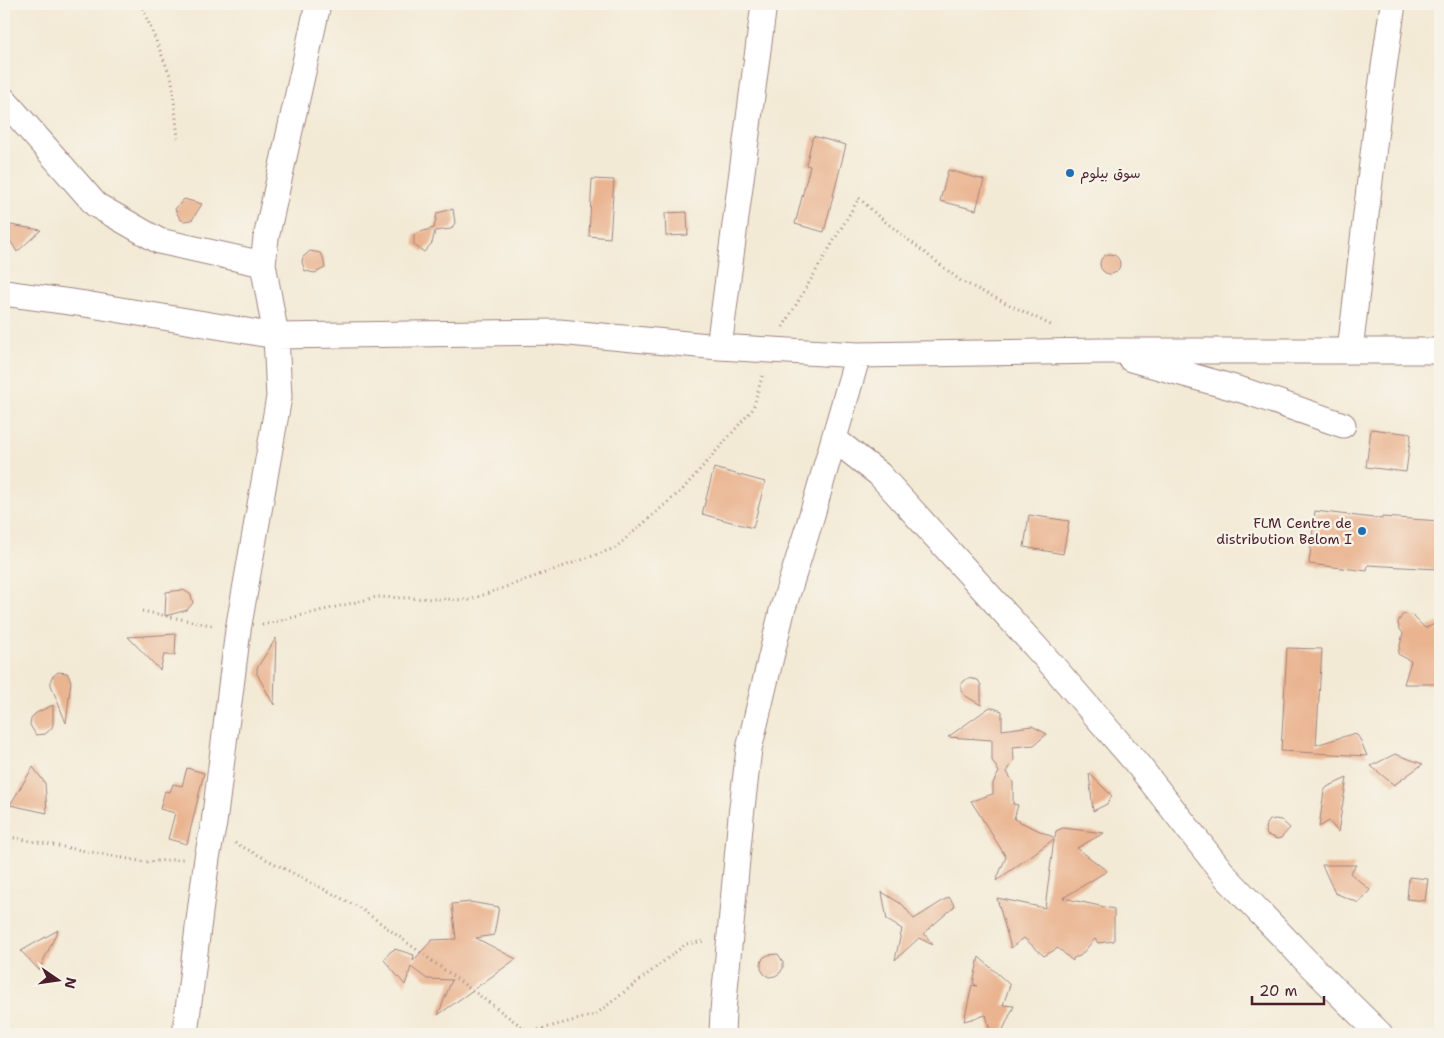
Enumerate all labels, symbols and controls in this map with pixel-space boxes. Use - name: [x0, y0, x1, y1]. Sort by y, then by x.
- place label: سوق بيلوم: [1080, 164, 1141, 184]
- marker: سوق بيلوم: [1064, 167, 1076, 179]
- place label: FLM Centre de distribution Belom I: [1216, 514, 1352, 548]
- marker: FLM Centre de distribution Belom I: [1356, 525, 1368, 537]
- north arrow: [32, 956, 82, 1006]
- scale bar: [1252, 973, 1324, 1005]
- text: N: [61, 975, 81, 990]
- text: 20 m: [1259, 981, 1298, 1001]

